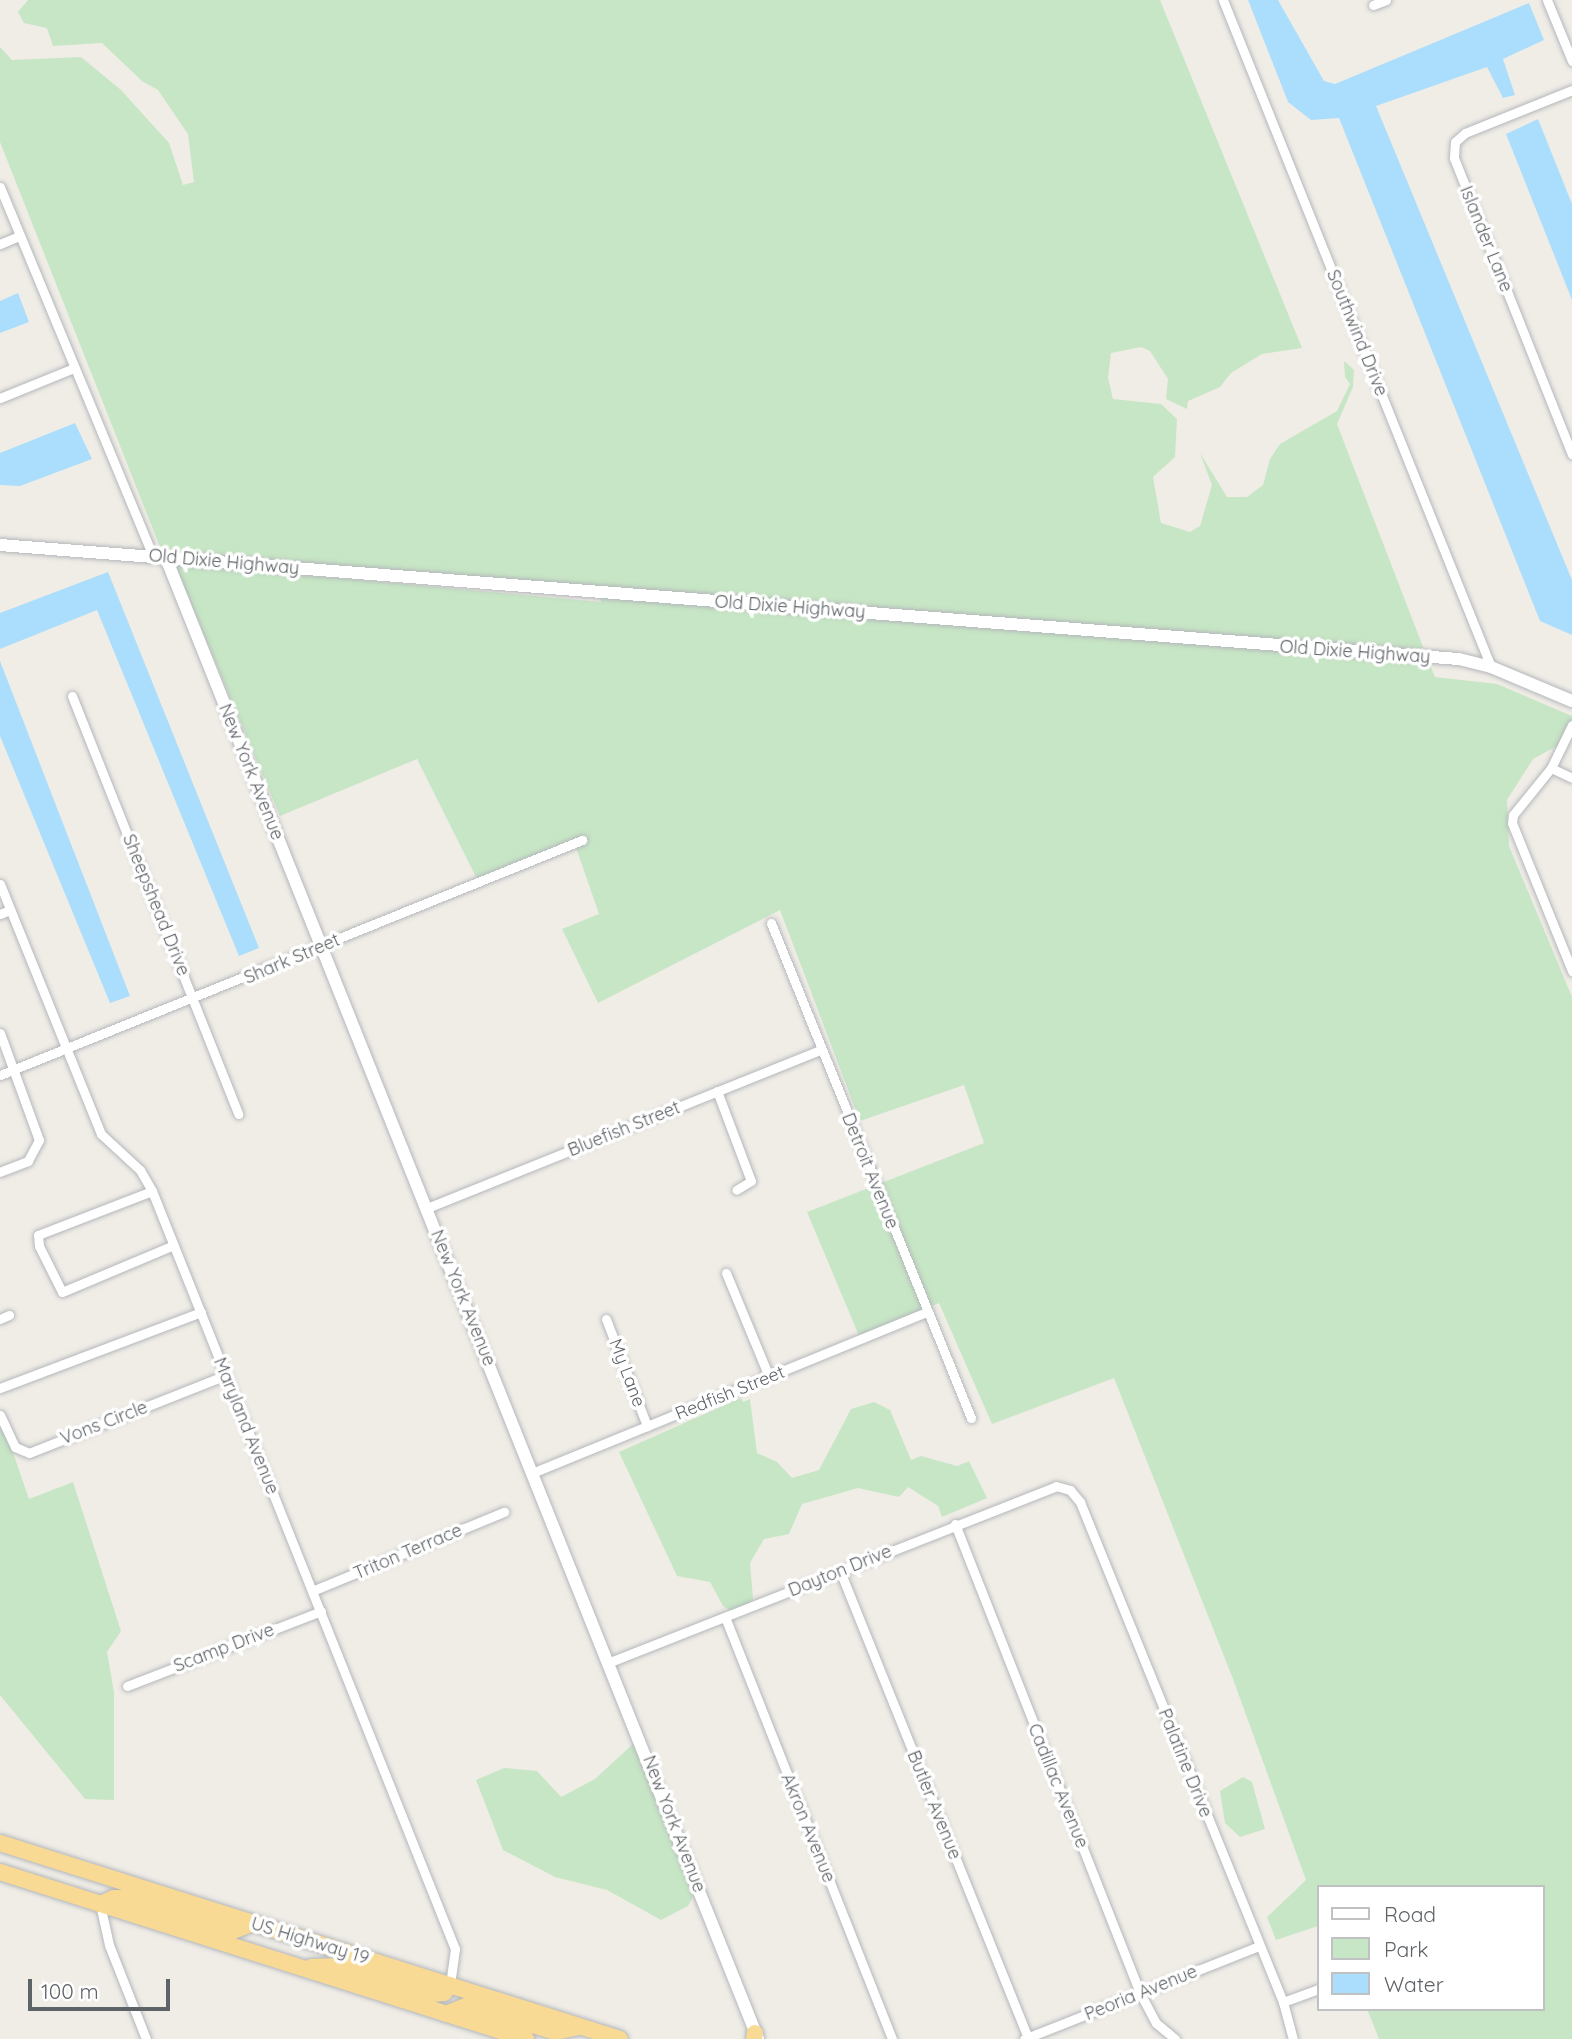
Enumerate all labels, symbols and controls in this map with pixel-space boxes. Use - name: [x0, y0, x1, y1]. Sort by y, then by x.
- street label: Islander Lane: [1455, 183, 1517, 295]
- street label: Southwind Drive: [1322, 267, 1392, 399]
- street label: Old Dixie Highway: [148, 545, 300, 579]
- street label: Old Dixie Highway: [714, 591, 866, 623]
- street label: Old Dixie Highway: [1279, 636, 1431, 668]
- street label: New York Avenue: [214, 701, 288, 843]
- street label: Sheepshead Drive: [118, 831, 194, 979]
- street label: Shark Street: [241, 929, 343, 989]
- street label: Bluefish Street: [565, 1097, 683, 1161]
- street label: Detroit Avenue: [837, 1110, 903, 1232]
- street label: New York Avenue: [426, 1227, 500, 1369]
- street label: My Lane: [604, 1336, 650, 1410]
- street label: Maryland Avenue: [209, 1354, 283, 1498]
- street label: Redfish Street: [672, 1361, 788, 1425]
- street label: Vons Circle: [57, 1396, 151, 1450]
- street label: Triton Terrace: [351, 1519, 465, 1585]
- street label: Dayton Drive: [785, 1540, 895, 1602]
- street label: Scamp Drive: [171, 1619, 277, 1677]
- street label: Palatine Drive: [1153, 1705, 1217, 1821]
- street label: Cadillac Avenue: [1023, 1721, 1093, 1851]
- street label: Butler Avenue: [902, 1747, 966, 1863]
- street label: New York Avenue: [638, 1752, 710, 1896]
- street label: Akron Avenue: [776, 1770, 840, 1886]
- legend: [1316, 1885, 1544, 2011]
- text: Road: [1384, 1901, 1436, 1927]
- street label: US Highway 19: [248, 1913, 372, 1969]
- text: Park: [1384, 1936, 1428, 1962]
- street label: Peoria Avenue: [1081, 1961, 1201, 2025]
- scale bar: [32, 1966, 173, 2010]
- text: Water: [1384, 1971, 1444, 1997]
- text: 100 m: [41, 1978, 99, 2004]

